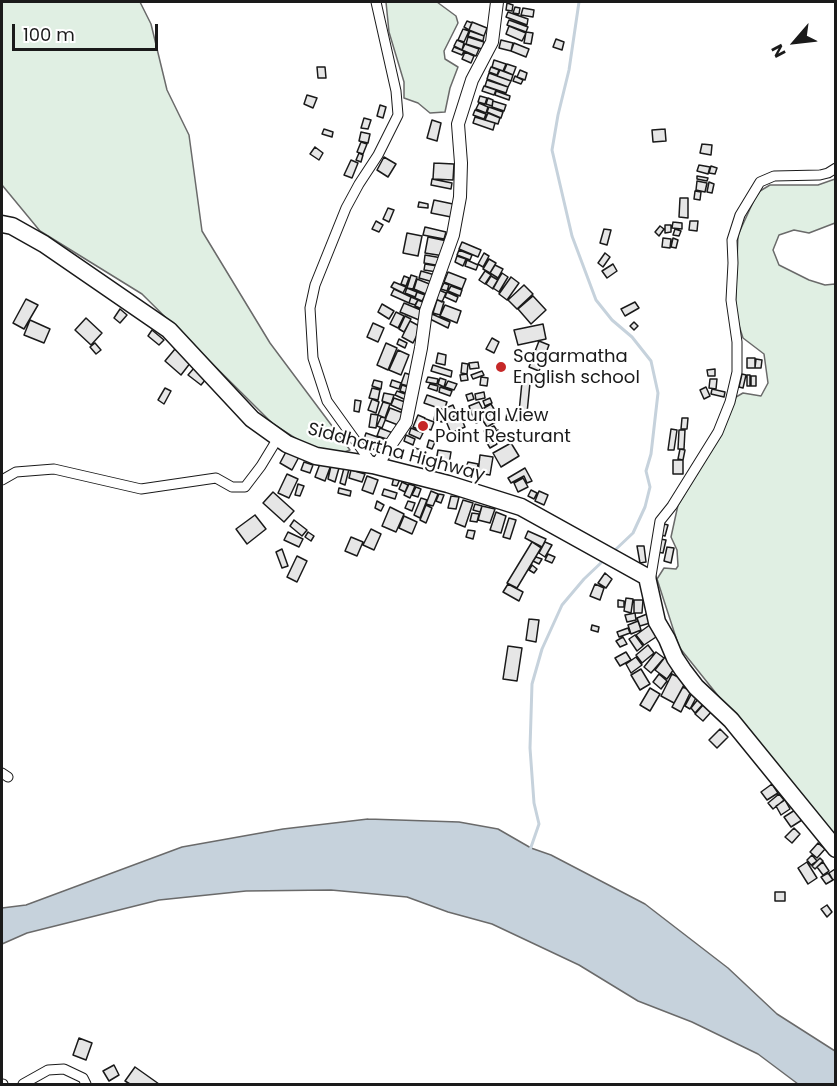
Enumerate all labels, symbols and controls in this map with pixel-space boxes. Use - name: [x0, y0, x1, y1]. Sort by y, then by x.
- scale bar: [15, 12, 160, 50]
- north arrow: [765, 12, 825, 72]
- text: 100 m: [23, 22, 75, 47]
- text: N: [766, 40, 792, 61]
- place label: Sagarmatha English school: [513, 346, 640, 388]
- marker: Sagarmatha English school: [494, 360, 508, 374]
- place label: Natural View Point Resturant: [435, 405, 571, 448]
- street label: Siddhartha Highway: [305, 419, 487, 487]
- marker: Natural View Point Resturant: [416, 419, 430, 433]

